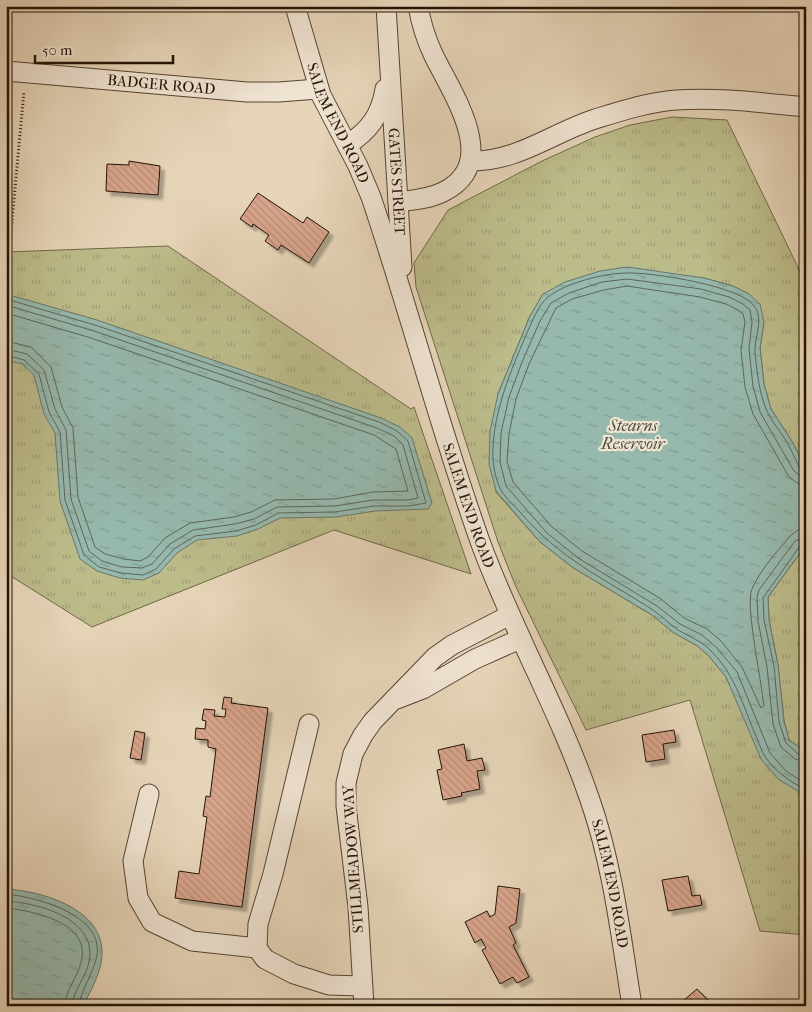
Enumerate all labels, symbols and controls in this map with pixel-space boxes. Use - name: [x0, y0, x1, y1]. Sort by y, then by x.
- scale bar: [35, 32, 172, 64]
- text: 50 m: [42, 41, 73, 59]
- street label: SALEM END ROAD: [303, 61, 373, 186]
- street label: BADGER ROAD: [107, 71, 216, 98]
- street label: GATES STREET: [384, 128, 409, 237]
- water label: Stearns Reservoir: [600, 416, 667, 453]
- street label: SALEM END ROAD: [439, 441, 498, 571]
- street label: STILLMEADOW WAY: [339, 784, 367, 934]
- street label: SALEM END ROAD: [588, 817, 632, 949]

